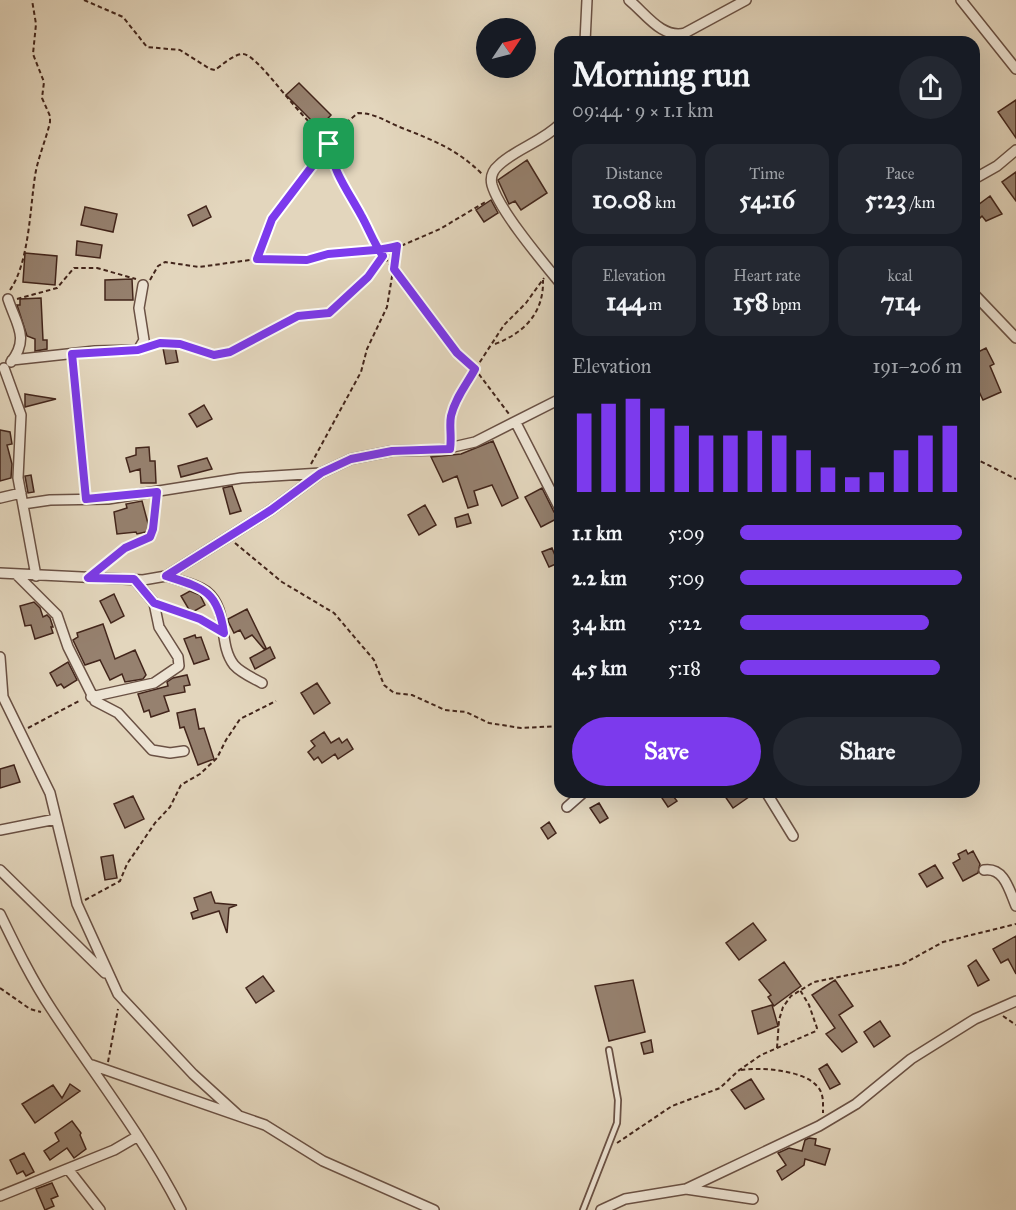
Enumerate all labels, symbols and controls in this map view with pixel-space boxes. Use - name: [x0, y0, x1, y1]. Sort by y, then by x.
- north arrow: [476, 18, 536, 78]
- map controls: [476, 18, 536, 78]
- text: Morning run: [572, 55, 750, 95]
- button: share: [899, 56, 962, 119]
- text: 09:44 · 9 × 1.1 km: [572, 98, 714, 122]
- pin: [303, 118, 354, 169]
- icon: arrive: [312, 127, 345, 160]
- text: Distance: [605, 164, 663, 183]
- text: Time: [749, 164, 785, 183]
- text: Pace: [885, 164, 915, 183]
- text: 10.08: [592, 183, 652, 215]
- text: 54:16: [739, 183, 795, 215]
- text: 5:23: [865, 183, 907, 215]
- text: km: [652, 193, 676, 212]
- text: /km: [907, 193, 935, 212]
- text: Elevation: [602, 266, 666, 285]
- text: Heart rate: [733, 266, 801, 285]
- text: kcal: [887, 266, 913, 285]
- text: 144: [606, 285, 645, 317]
- text: 158: [733, 285, 769, 317]
- text: 714: [881, 285, 919, 317]
- text: m: [645, 295, 662, 314]
- text: bpm: [769, 295, 801, 314]
- text: Elevation: [572, 354, 651, 378]
- text: 191–206 m: [872, 354, 962, 378]
- text: 1.1 km: [572, 521, 622, 545]
- text: 5:09: [668, 521, 705, 545]
- text: 2.2 km: [572, 566, 627, 590]
- text: 5:09: [668, 566, 705, 590]
- text: 3.4 km: [572, 611, 626, 635]
- text: 5:22: [668, 611, 702, 635]
- text: 4.5 km: [572, 656, 627, 680]
- text: 5:18: [668, 656, 701, 680]
- button: Save: [572, 717, 761, 786]
- button: Share: [773, 717, 962, 786]

